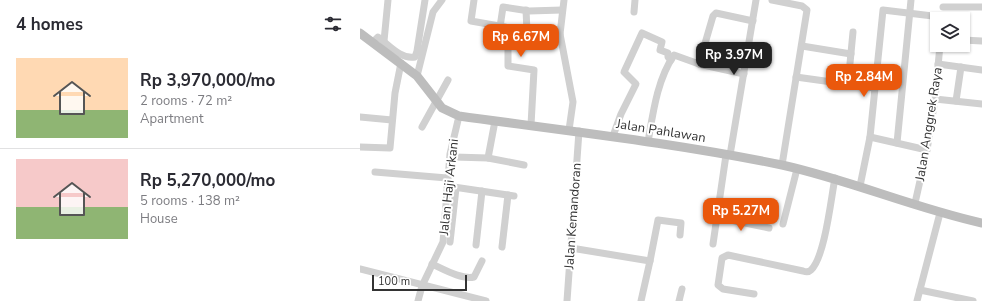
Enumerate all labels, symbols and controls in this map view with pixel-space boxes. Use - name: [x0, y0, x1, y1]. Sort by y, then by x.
- map controls: [930, 12, 970, 52]
- button: layers: [930, 12, 970, 52]
- text: 4 homes: [16, 13, 83, 36]
- icon: filters: [322, 13, 344, 35]
- pin: Rp 6.67M: [480, 24, 562, 58]
- text: Rp 6.67M: [492, 28, 550, 46]
- pin: Rp 3.97M: [693, 42, 775, 76]
- text: Rp 3.97M: [705, 46, 763, 64]
- pin: Rp 2.84M: [823, 64, 905, 98]
- street label: Jalan Anggrek Raya: [911, 66, 947, 183]
- text: Rp 2.84M: [835, 68, 893, 86]
- text: Rp 3,970,000/mo: [140, 69, 275, 92]
- icon: home: [48, 74, 96, 122]
- text: 2 rooms · 72 m²: [140, 92, 232, 110]
- text: Apartment: [140, 110, 203, 128]
- street label: Jalan Pahlawan: [614, 115, 707, 147]
- street label: Jalan Haji Arkani: [435, 138, 463, 237]
- street label: Jalan Kemandoran: [560, 162, 586, 271]
- text: Rp 5,270,000/mo: [140, 169, 275, 192]
- icon: home: [48, 175, 96, 223]
- text: 5 rooms · 138 m²: [140, 192, 240, 210]
- pin: Rp 5.27M: [700, 198, 782, 232]
- text: Rp 5.27M: [712, 202, 770, 220]
- text: House: [140, 210, 178, 228]
- scale bar: [372, 273, 467, 292]
- text: 100 m: [378, 274, 410, 289]

